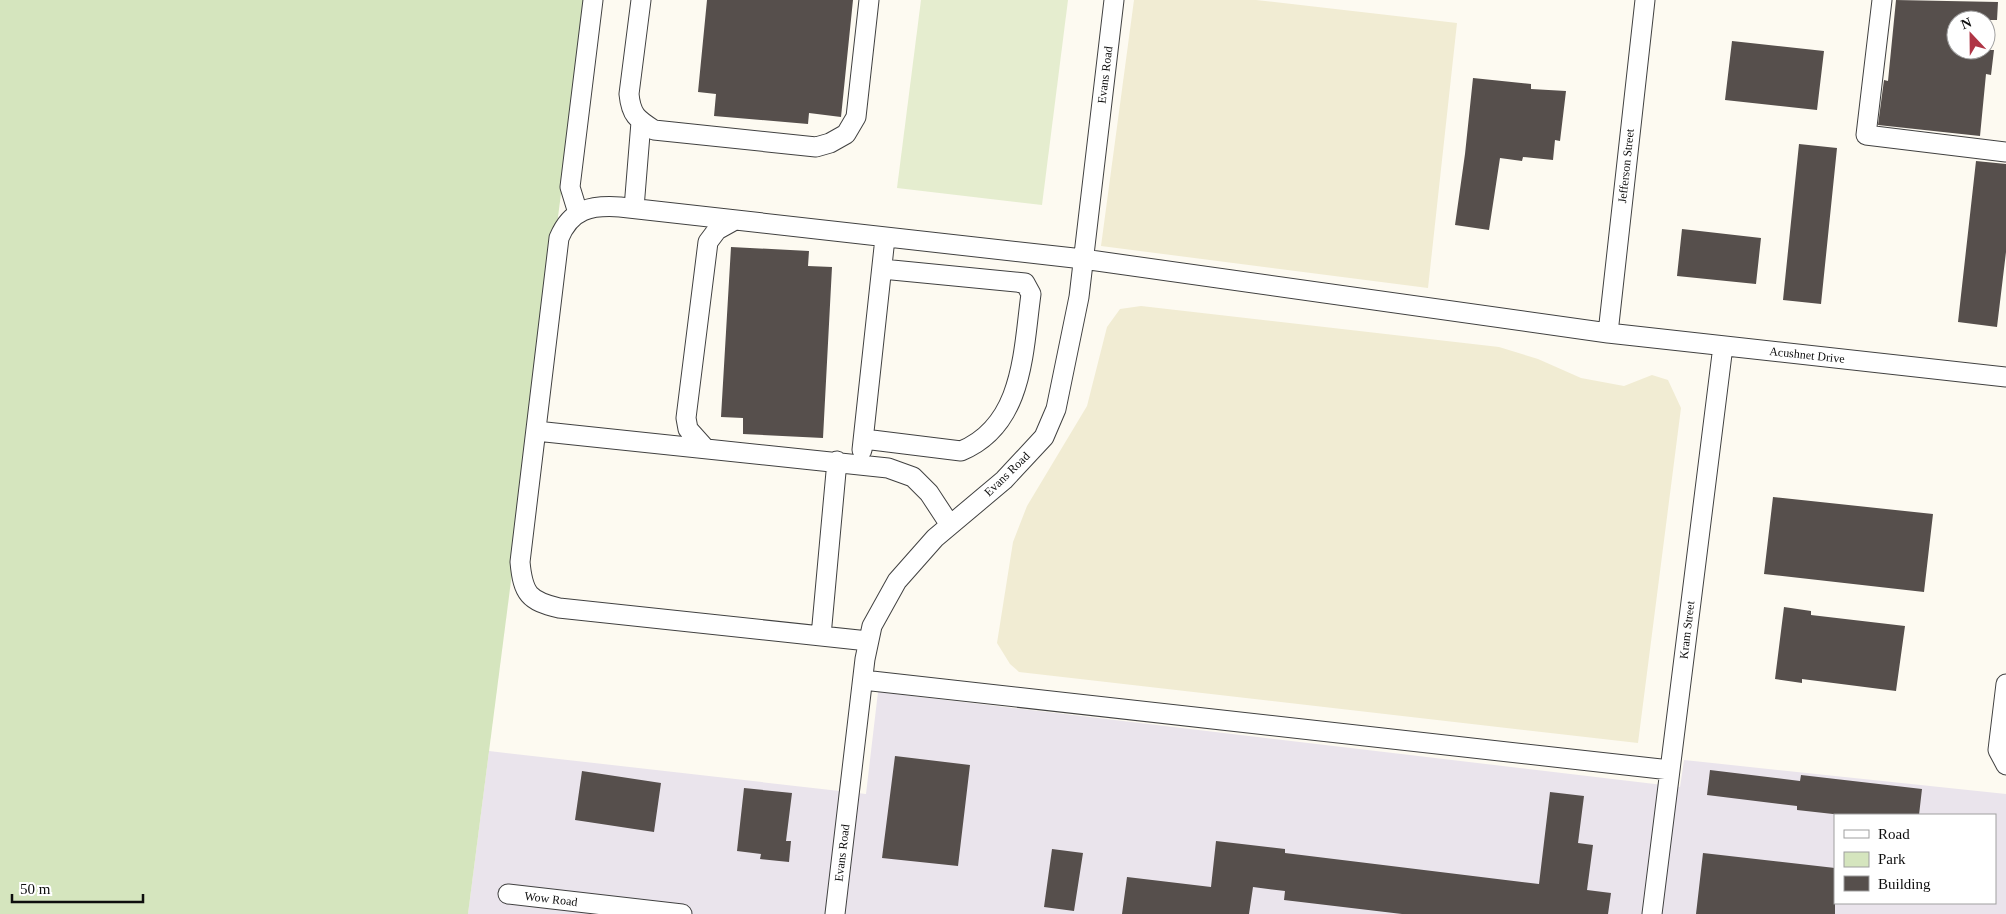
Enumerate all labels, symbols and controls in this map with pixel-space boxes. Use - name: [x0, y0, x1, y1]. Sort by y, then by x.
- north arrow: [1946, 10, 1996, 60]
- text: N: [1959, 15, 1974, 32]
- street label: Evans Road: [1095, 46, 1115, 104]
- street label: Jefferson Street: [1615, 127, 1637, 204]
- street label: Acushnet Drive: [1769, 344, 1845, 366]
- street label: Evans Road: [981, 449, 1033, 499]
- street label: Kram Street: [1676, 600, 1698, 660]
- legend: [1834, 814, 1996, 904]
- street label: Evans Road: [832, 824, 852, 882]
- text: Road: [1878, 826, 1910, 842]
- text: Park: [1878, 851, 1906, 867]
- scale bar: [12, 872, 144, 904]
- text: Building: [1878, 876, 1931, 892]
- text: 50 m: [20, 881, 51, 897]
- street label: Wow Road: [524, 889, 578, 909]

